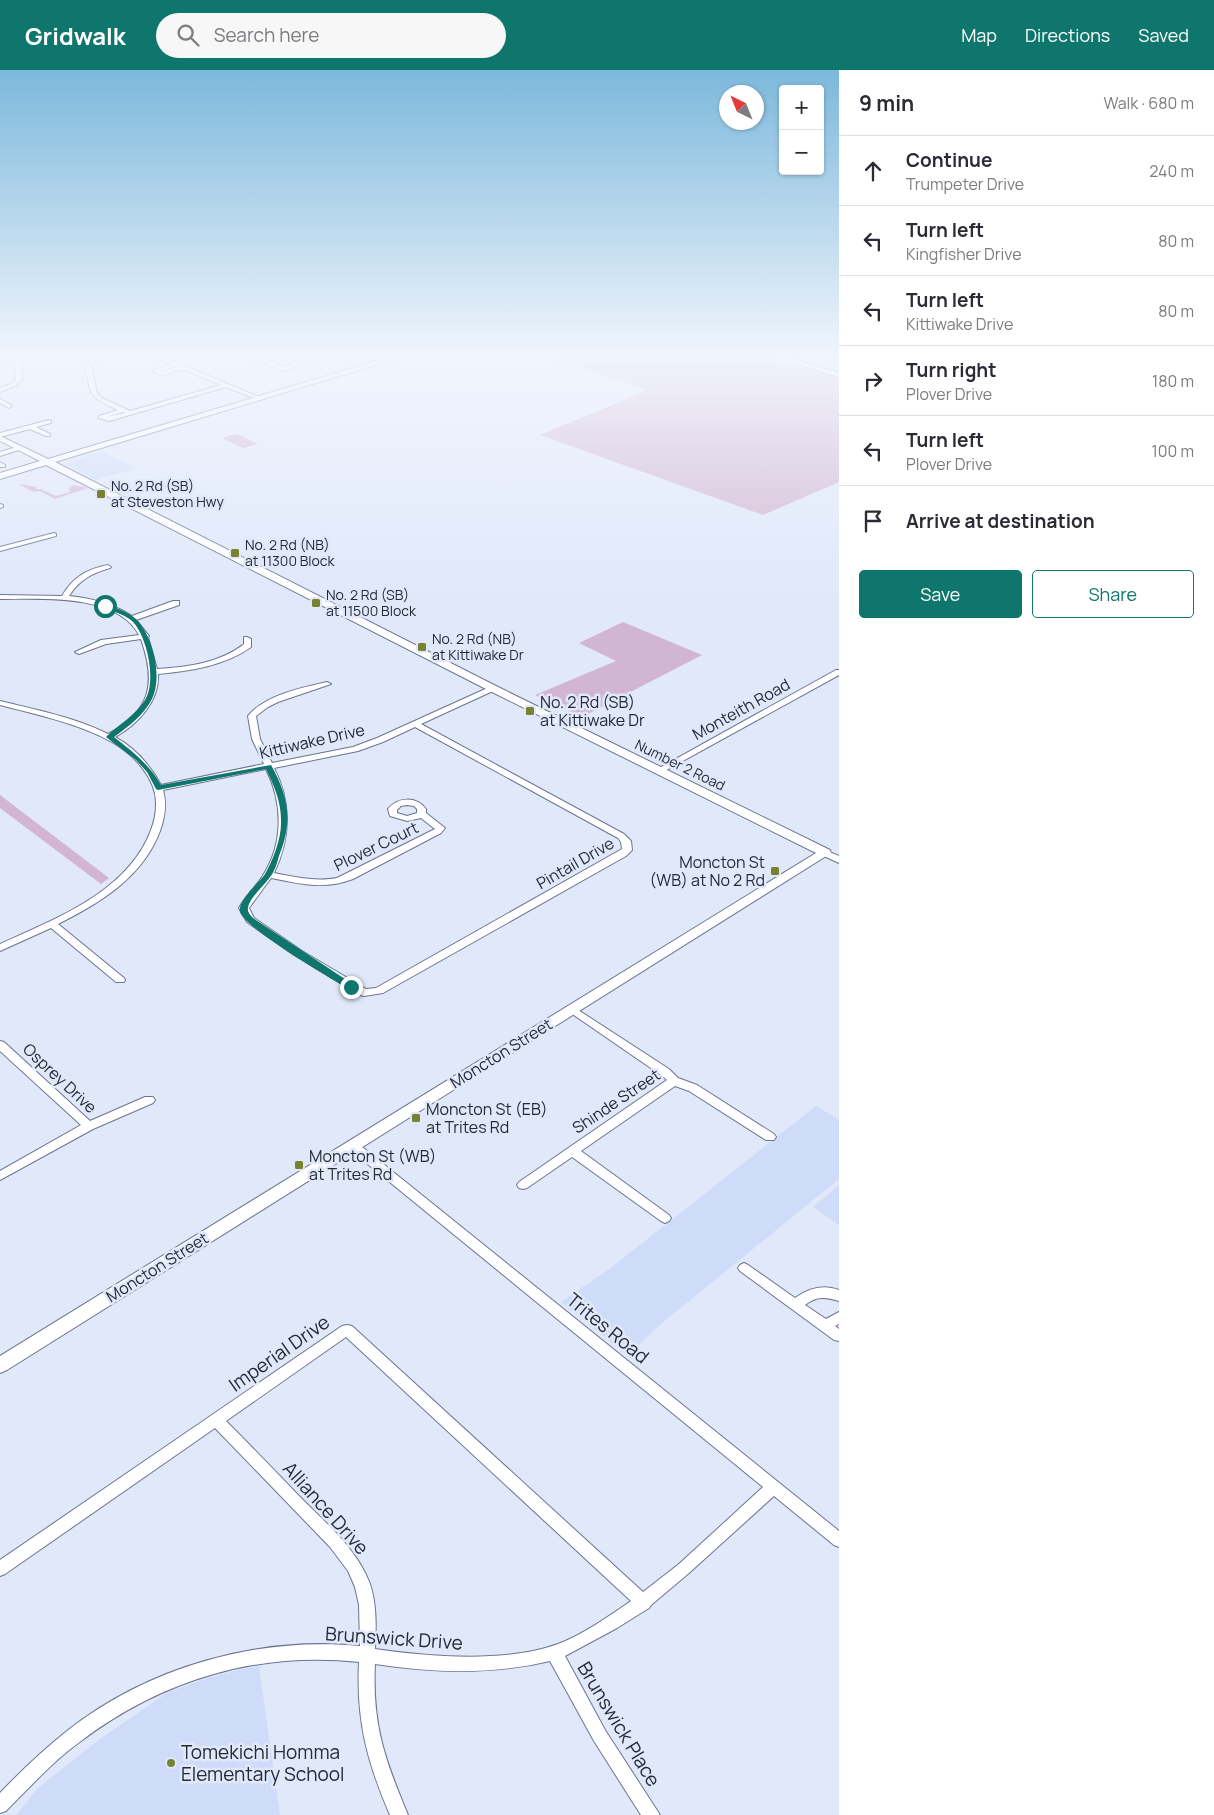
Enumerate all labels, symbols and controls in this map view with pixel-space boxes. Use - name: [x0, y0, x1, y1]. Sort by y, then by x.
- search box: [156, 13, 506, 58]
- text: Gridwalk: [25, 19, 126, 52]
- icon: search: [174, 21, 202, 49]
- text: Search here: [214, 22, 319, 48]
- text: Map: [961, 23, 997, 47]
- text: Directions: [1025, 23, 1110, 47]
- text: Saved: [1138, 23, 1189, 47]
- north arrow: [719, 85, 764, 130]
- map controls: [779, 85, 824, 175]
- button: +: [779, 85, 824, 130]
- text: 9 min: [859, 89, 914, 117]
- text: Walk · 680 m: [1103, 92, 1194, 114]
- button: −: [779, 130, 824, 175]
- text: Continue: [906, 147, 992, 173]
- icon: ahead: [859, 157, 887, 185]
- text: 240 m: [1149, 160, 1194, 182]
- text: Trumpeter Drive: [906, 173, 1024, 195]
- text: Turn left: [906, 217, 984, 243]
- icon: left: [859, 227, 887, 255]
- text: 80 m: [1158, 230, 1194, 252]
- text: Kingfisher Drive: [906, 243, 1022, 265]
- text: Turn left: [906, 287, 984, 313]
- icon: left: [859, 297, 887, 325]
- text: 80 m: [1158, 300, 1194, 322]
- text: Kittiwake Drive: [906, 313, 1013, 335]
- text: Turn right: [906, 357, 996, 383]
- icon: right: [859, 367, 887, 395]
- text: 180 m: [1152, 370, 1194, 392]
- text: Plover Drive: [906, 383, 992, 405]
- text: Turn left: [906, 427, 984, 453]
- icon: left: [859, 437, 887, 465]
- text: 100 m: [1151, 440, 1194, 462]
- text: Plover Drive: [906, 453, 992, 475]
- place label: No. 2 Rd (SB) at Steveston Hwy: [111, 476, 224, 511]
- marker: No. 2 Rd (SB) at Steveston Hwy: [95, 488, 107, 500]
- icon: arrive: [859, 507, 887, 535]
- text: Arrive at destination: [906, 508, 1095, 534]
- place label: No. 2 Rd (NB) at 11300 Block: [245, 535, 336, 570]
- marker: No. 2 Rd (NB) at 11300 Block: [229, 547, 241, 559]
- button: Save: [859, 570, 1022, 618]
- button: Share: [1032, 570, 1194, 618]
- place label: No. 2 Rd (SB) at 11500 Block: [326, 585, 417, 620]
- route start: [94, 595, 117, 618]
- marker: No. 2 Rd (SB) at 11500 Block: [310, 597, 322, 609]
- place label: No. 2 Rd (NB) at Kittiwake Dr: [432, 629, 524, 664]
- marker: No. 2 Rd (NB) at Kittiwake Dr: [416, 641, 428, 653]
- street label: Monteith Road: [688, 673, 794, 745]
- place label: No. 2 Rd (SB) at Kittiwake Dr: [540, 691, 645, 731]
- marker: No. 2 Rd (SB) at Kittiwake Dr: [524, 705, 536, 717]
- street label: Kittiwake Drive: [257, 718, 367, 764]
- street label: Number 2 Road: [632, 735, 728, 795]
- street label: Plover Court: [330, 816, 422, 876]
- street label: Pintail Drive: [532, 832, 618, 894]
- place label: Moncton St (WB) at No 2 Rd: [649, 851, 765, 891]
- marker: Moncton St (WB) at No 2 Rd: [769, 865, 781, 877]
- route end: [340, 976, 363, 999]
- street label: Moncton Street: [446, 1013, 556, 1093]
- street label: Osprey Drive: [18, 1038, 102, 1118]
- street label: Shinde Street: [568, 1063, 664, 1139]
- place label: Moncton St (EB) at Trites Rd: [426, 1098, 548, 1138]
- marker: Moncton St (EB) at Trites Rd: [410, 1112, 422, 1124]
- place label: Moncton St (WB) at Trites Rd: [309, 1145, 436, 1185]
- marker: Moncton St (WB) at Trites Rd: [293, 1159, 305, 1171]
- street label: Moncton Street: [102, 1227, 212, 1307]
- street label: Trites Road: [561, 1287, 655, 1369]
- street label: Imperial Drive: [223, 1309, 335, 1397]
- street label: Alliance Drive: [277, 1456, 375, 1560]
- street label: Brunswick Drive: [324, 1620, 464, 1656]
- street label: Brunswick Place: [571, 1657, 667, 1791]
- place label: Tomekichi Homma Elementary School: [181, 1739, 344, 1787]
- marker: Tomekichi Homma Elementary School: [165, 1757, 177, 1769]

